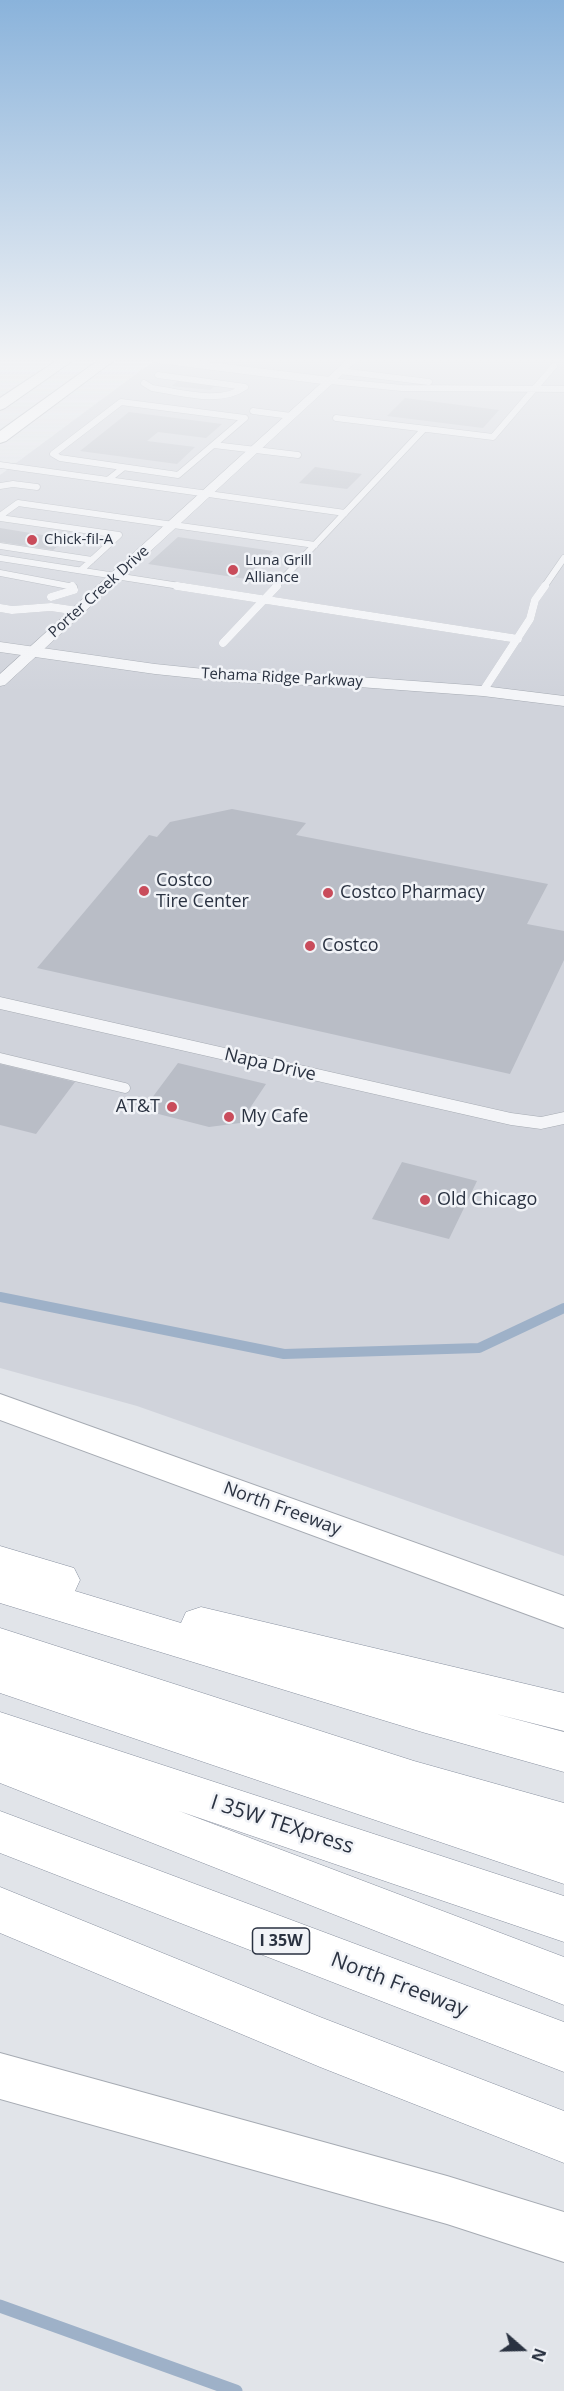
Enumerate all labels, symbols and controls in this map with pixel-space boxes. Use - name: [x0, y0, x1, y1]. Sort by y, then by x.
- place label: Chick-fil-A: [44, 531, 113, 549]
- marker: Chick-fil-A: [25, 533, 39, 547]
- street label: Porter Creek Drive: [45, 542, 153, 642]
- place label: Luna Grill Alliance: [245, 552, 312, 587]
- marker: Luna Grill Alliance: [226, 563, 240, 577]
- street label: Tehama Ridge Parkway: [201, 665, 363, 691]
- place label: Costco Tire Center: [156, 870, 249, 912]
- place label: Costco Pharmacy: [340, 882, 485, 904]
- marker: Costco Tire Center: [137, 884, 151, 898]
- marker: Costco Pharmacy: [321, 886, 335, 900]
- place label: Costco: [322, 935, 379, 957]
- marker: Costco: [303, 939, 317, 953]
- street label: Napa Drive: [222, 1044, 318, 1086]
- place label: AT&T: [116, 1096, 160, 1118]
- marker: AT&T: [165, 1100, 179, 1114]
- place label: My Cafe: [241, 1106, 308, 1128]
- marker: My Cafe: [222, 1110, 236, 1124]
- place label: Old Chicago: [437, 1189, 537, 1211]
- marker: Old Chicago: [418, 1193, 432, 1207]
- street label: North Freeway: [220, 1478, 344, 1540]
- street label: I 35W TEXpress: [207, 1790, 357, 1860]
- road number: I 35W: [252, 1928, 310, 1954]
- street label: North Freeway: [327, 1947, 471, 2023]
- north arrow: [492, 2319, 552, 2379]
- text: N: [526, 2345, 551, 2365]

